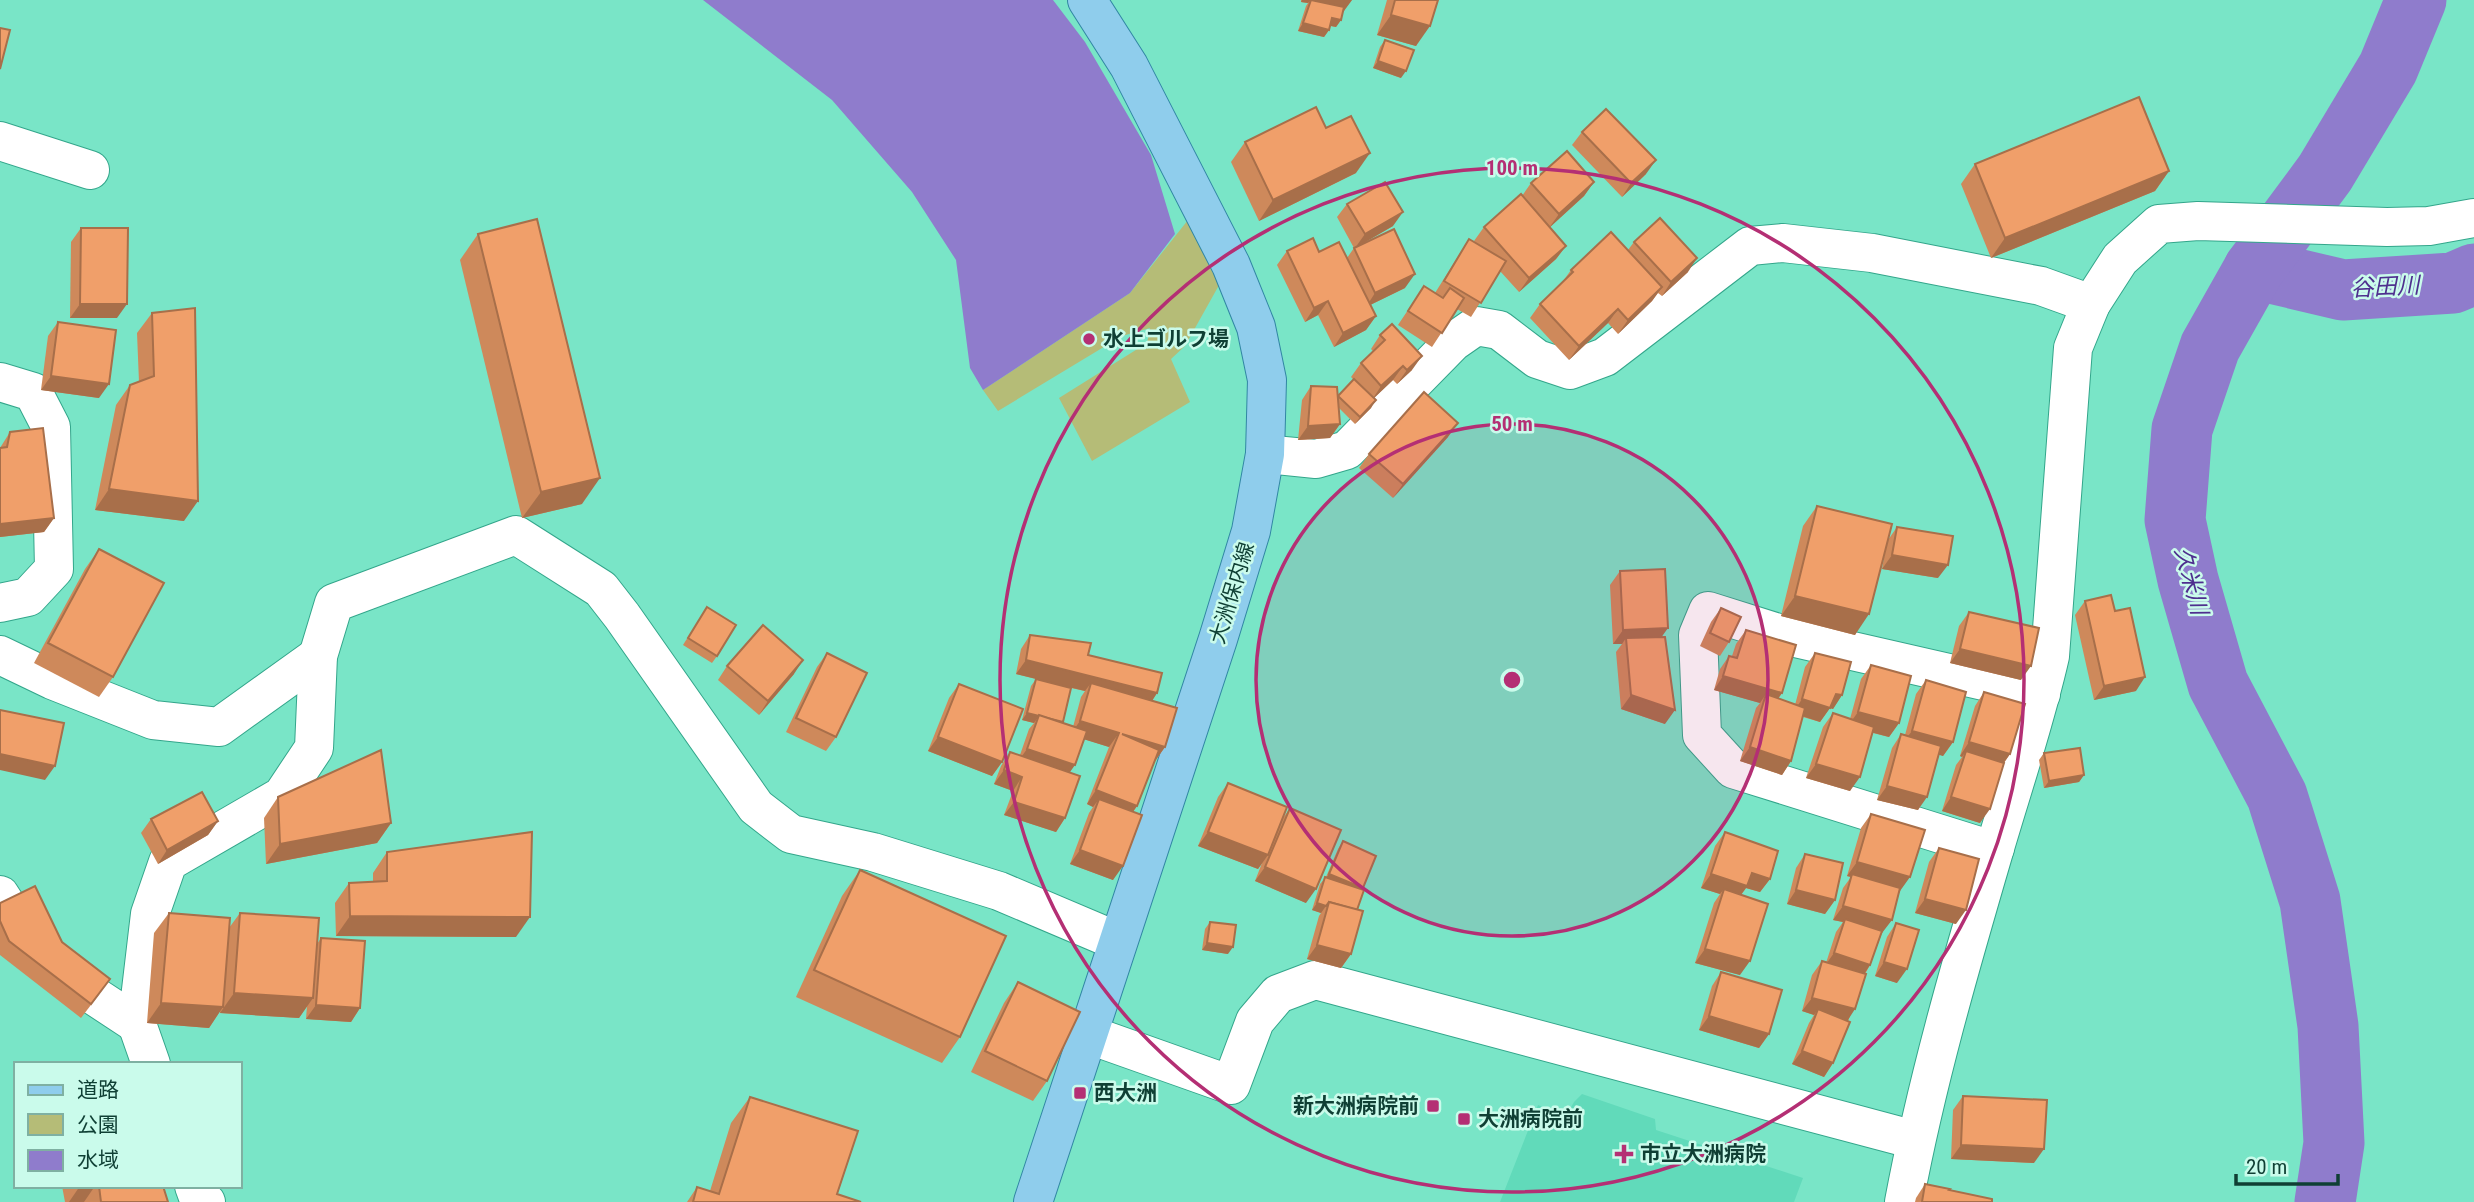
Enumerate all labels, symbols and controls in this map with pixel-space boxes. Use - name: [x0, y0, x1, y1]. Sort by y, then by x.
- text: 100 m: [1486, 156, 1538, 180]
- water label: 谷田川: [2350, 272, 2423, 302]
- place label: 水上ゴルフ場: [1103, 327, 1229, 351]
- marker: 水上ゴルフ場: [1081, 331, 1097, 347]
- text: 50 m: [1491, 412, 1533, 436]
- street label: 大洲保内線: [1205, 539, 1259, 647]
- water label: 久米川: [2169, 544, 2214, 621]
- centre of rings: [1500, 668, 1524, 692]
- legend: [14, 1062, 242, 1188]
- text: 道路: [77, 1078, 119, 1102]
- place label: 西大洲: [1094, 1081, 1157, 1105]
- marker: 西大洲: [1072, 1085, 1088, 1101]
- place label: 新大洲病院前: [1293, 1094, 1419, 1118]
- marker: 新大洲病院前: [1425, 1098, 1441, 1114]
- place label: 大洲病院前: [1478, 1107, 1583, 1131]
- marker: 大洲病院前: [1456, 1111, 1472, 1127]
- text: 公園: [77, 1113, 119, 1137]
- place label: 市立大洲病院: [1640, 1142, 1766, 1166]
- scale bar: [2236, 1142, 2338, 1186]
- marker: 市立大洲病院: [1614, 1144, 1634, 1164]
- text: 水域: [77, 1148, 119, 1172]
- text: 20 m: [2246, 1155, 2287, 1179]

